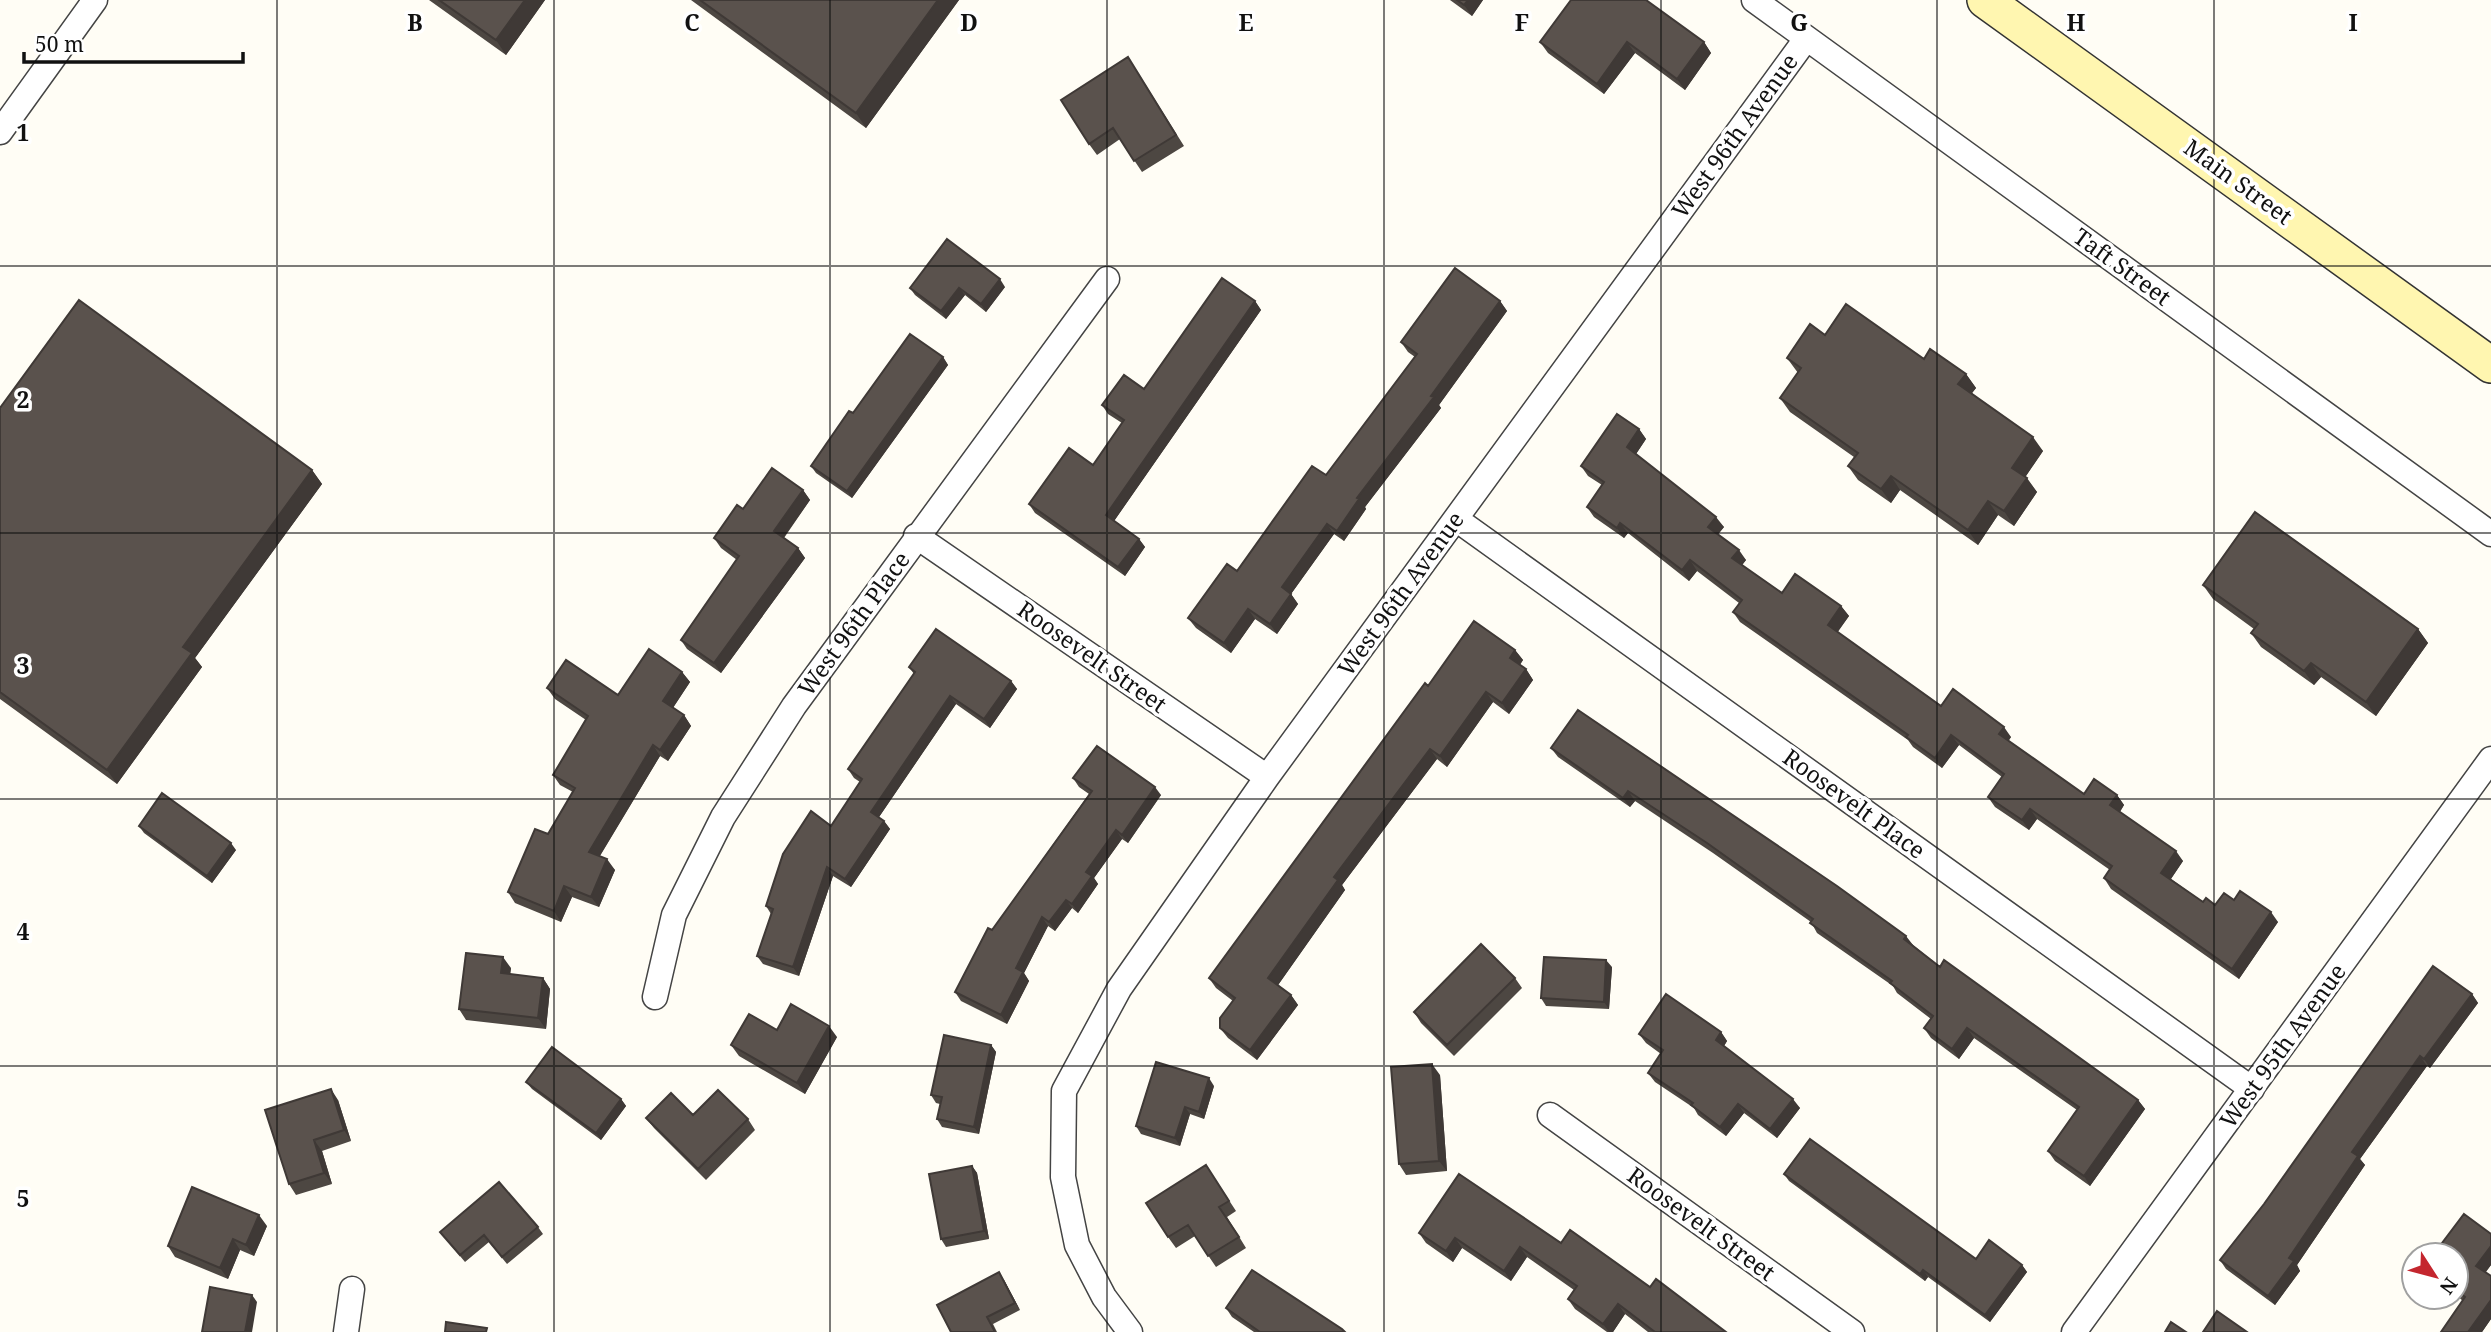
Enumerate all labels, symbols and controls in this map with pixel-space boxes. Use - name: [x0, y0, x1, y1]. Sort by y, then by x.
- text: B: [407, 6, 423, 38]
- text: C: [684, 6, 700, 38]
- text: D: [960, 6, 978, 38]
- text: E: [1238, 6, 1254, 38]
- text: F: [1515, 6, 1529, 38]
- text: G: [1790, 6, 1808, 38]
- text: H: [2067, 6, 2086, 38]
- text: I: [2348, 6, 2358, 38]
- scale bar: [24, 21, 243, 65]
- text: 50 m: [35, 30, 84, 58]
- street label: West 96th Avenue: [1664, 47, 1805, 224]
- text: 1: [17, 116, 30, 148]
- street label: Main Street: [2178, 131, 2299, 231]
- street label: Taft Street: [2067, 220, 2178, 312]
- text: 2: [17, 383, 30, 415]
- street label: West 96th Avenue: [1330, 505, 1471, 682]
- street label: West 96th Place: [790, 545, 917, 702]
- street label: Roosevelt Street: [1012, 593, 1174, 720]
- text: 3: [17, 649, 30, 681]
- street label: Roosevelt Place: [1777, 741, 1932, 866]
- text: 4: [17, 915, 30, 947]
- street label: West 95th Avenue: [2212, 957, 2353, 1134]
- street label: Roosevelt Street: [1621, 1159, 1782, 1288]
- text: 5: [17, 1182, 30, 1214]
- north arrow: [2400, 1241, 2470, 1311]
- text: N: [2434, 1272, 2464, 1300]

